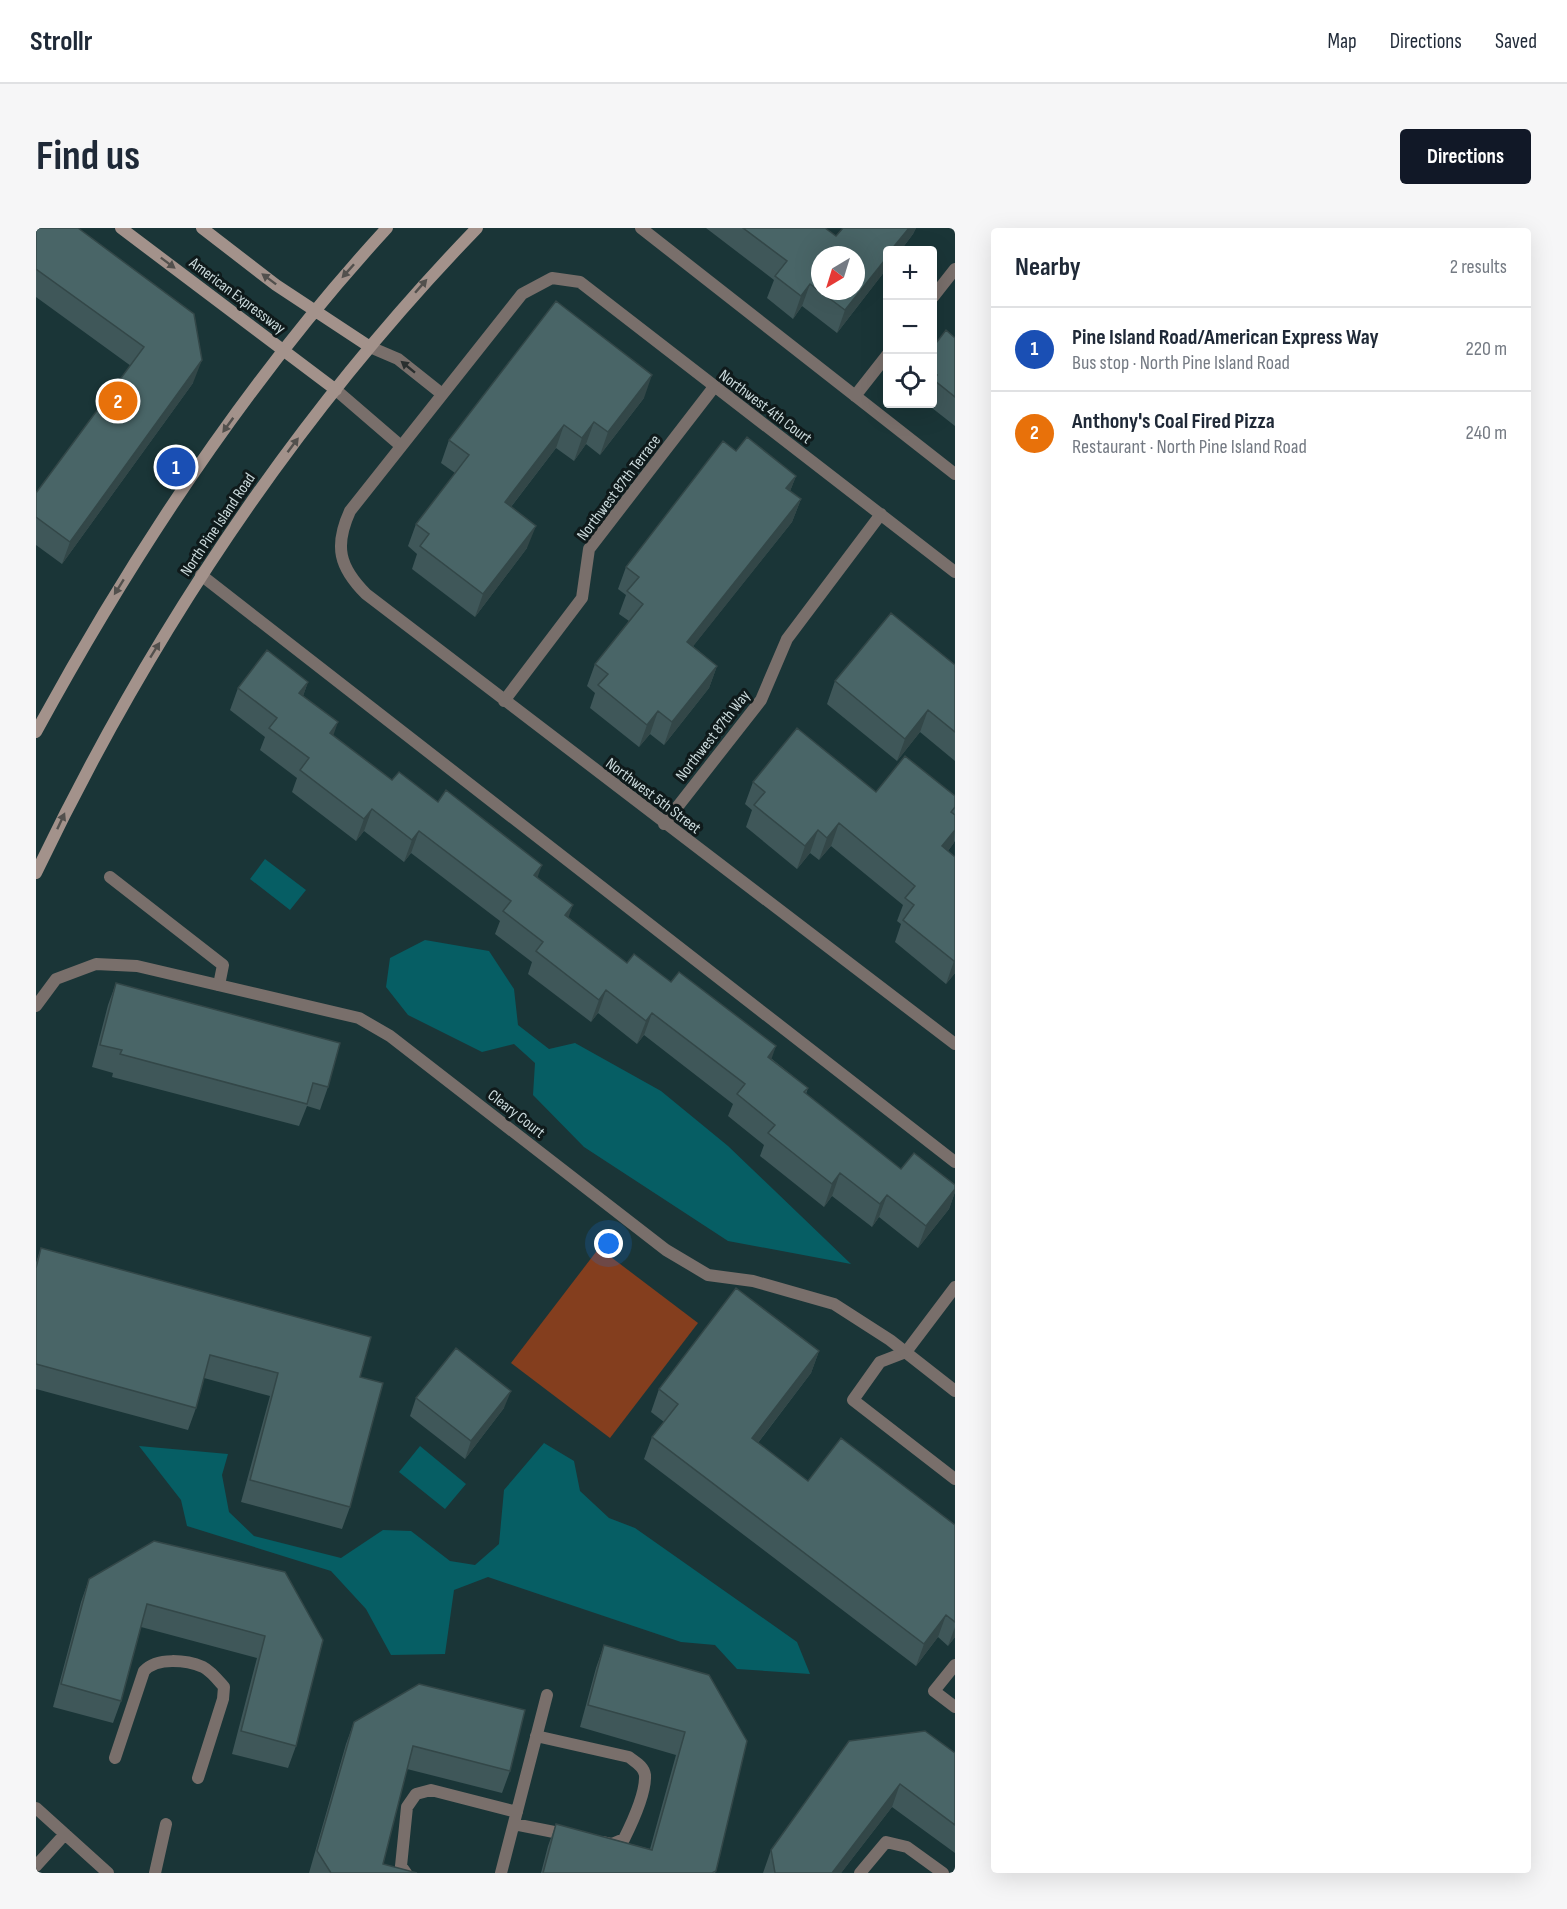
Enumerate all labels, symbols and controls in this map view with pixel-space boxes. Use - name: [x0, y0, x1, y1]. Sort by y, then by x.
- text: Strollr: [30, 25, 92, 58]
- text: Map: [1327, 29, 1357, 54]
- text: Directions: [1390, 29, 1462, 54]
- text: Saved: [1495, 29, 1537, 54]
- button: Directions: [1400, 129, 1531, 184]
- text: Find us: [36, 131, 140, 182]
- north arrow: [811, 246, 865, 300]
- map controls: [883, 246, 937, 408]
- button: +: [883, 246, 937, 300]
- text: Nearby: [1015, 252, 1081, 283]
- street label: American Expressway: [184, 253, 289, 339]
- text: 2 results: [1450, 255, 1507, 279]
- one-way arrow: [159, 257, 175, 269]
- one-way arrow: [342, 263, 355, 278]
- one-way arrow: [262, 274, 277, 286]
- one-way arrow: [414, 279, 427, 294]
- button: −: [883, 300, 937, 354]
- text: Pine Island Road/American Express Way: [1072, 324, 1379, 351]
- text: 1: [1031, 337, 1038, 361]
- text: 220 m: [1466, 337, 1507, 361]
- text: Bus stop · North Pine Island Road: [1072, 351, 1290, 375]
- button: locate: [883, 354, 937, 408]
- one-way arrow: [401, 361, 416, 374]
- street label: Northwest 4th Court: [715, 366, 815, 448]
- pin: 2: [98, 378, 137, 423]
- text: Anthony's Coal Fired Pizza: [1072, 408, 1275, 435]
- one-way arrow: [222, 417, 234, 433]
- text: 2: [1030, 421, 1039, 445]
- text: 240 m: [1466, 421, 1507, 445]
- street label: Northwest 87th Terrace: [573, 431, 665, 544]
- text: Restaurant · North Pine Island Road: [1072, 435, 1307, 459]
- one-way arrow: [287, 438, 299, 454]
- pin: 1: [156, 444, 196, 490]
- street label: North Pine Island Road: [177, 470, 260, 580]
- one-way arrow: [113, 578, 124, 595]
- one-way arrow: [150, 642, 161, 658]
- street label: Northwest 87th Way: [672, 687, 754, 785]
- street label: Northwest 5th Street: [602, 754, 705, 838]
- one-way arrow: [57, 812, 66, 829]
- street label: Cleary Court: [484, 1086, 549, 1142]
- your location: [594, 1229, 623, 1258]

